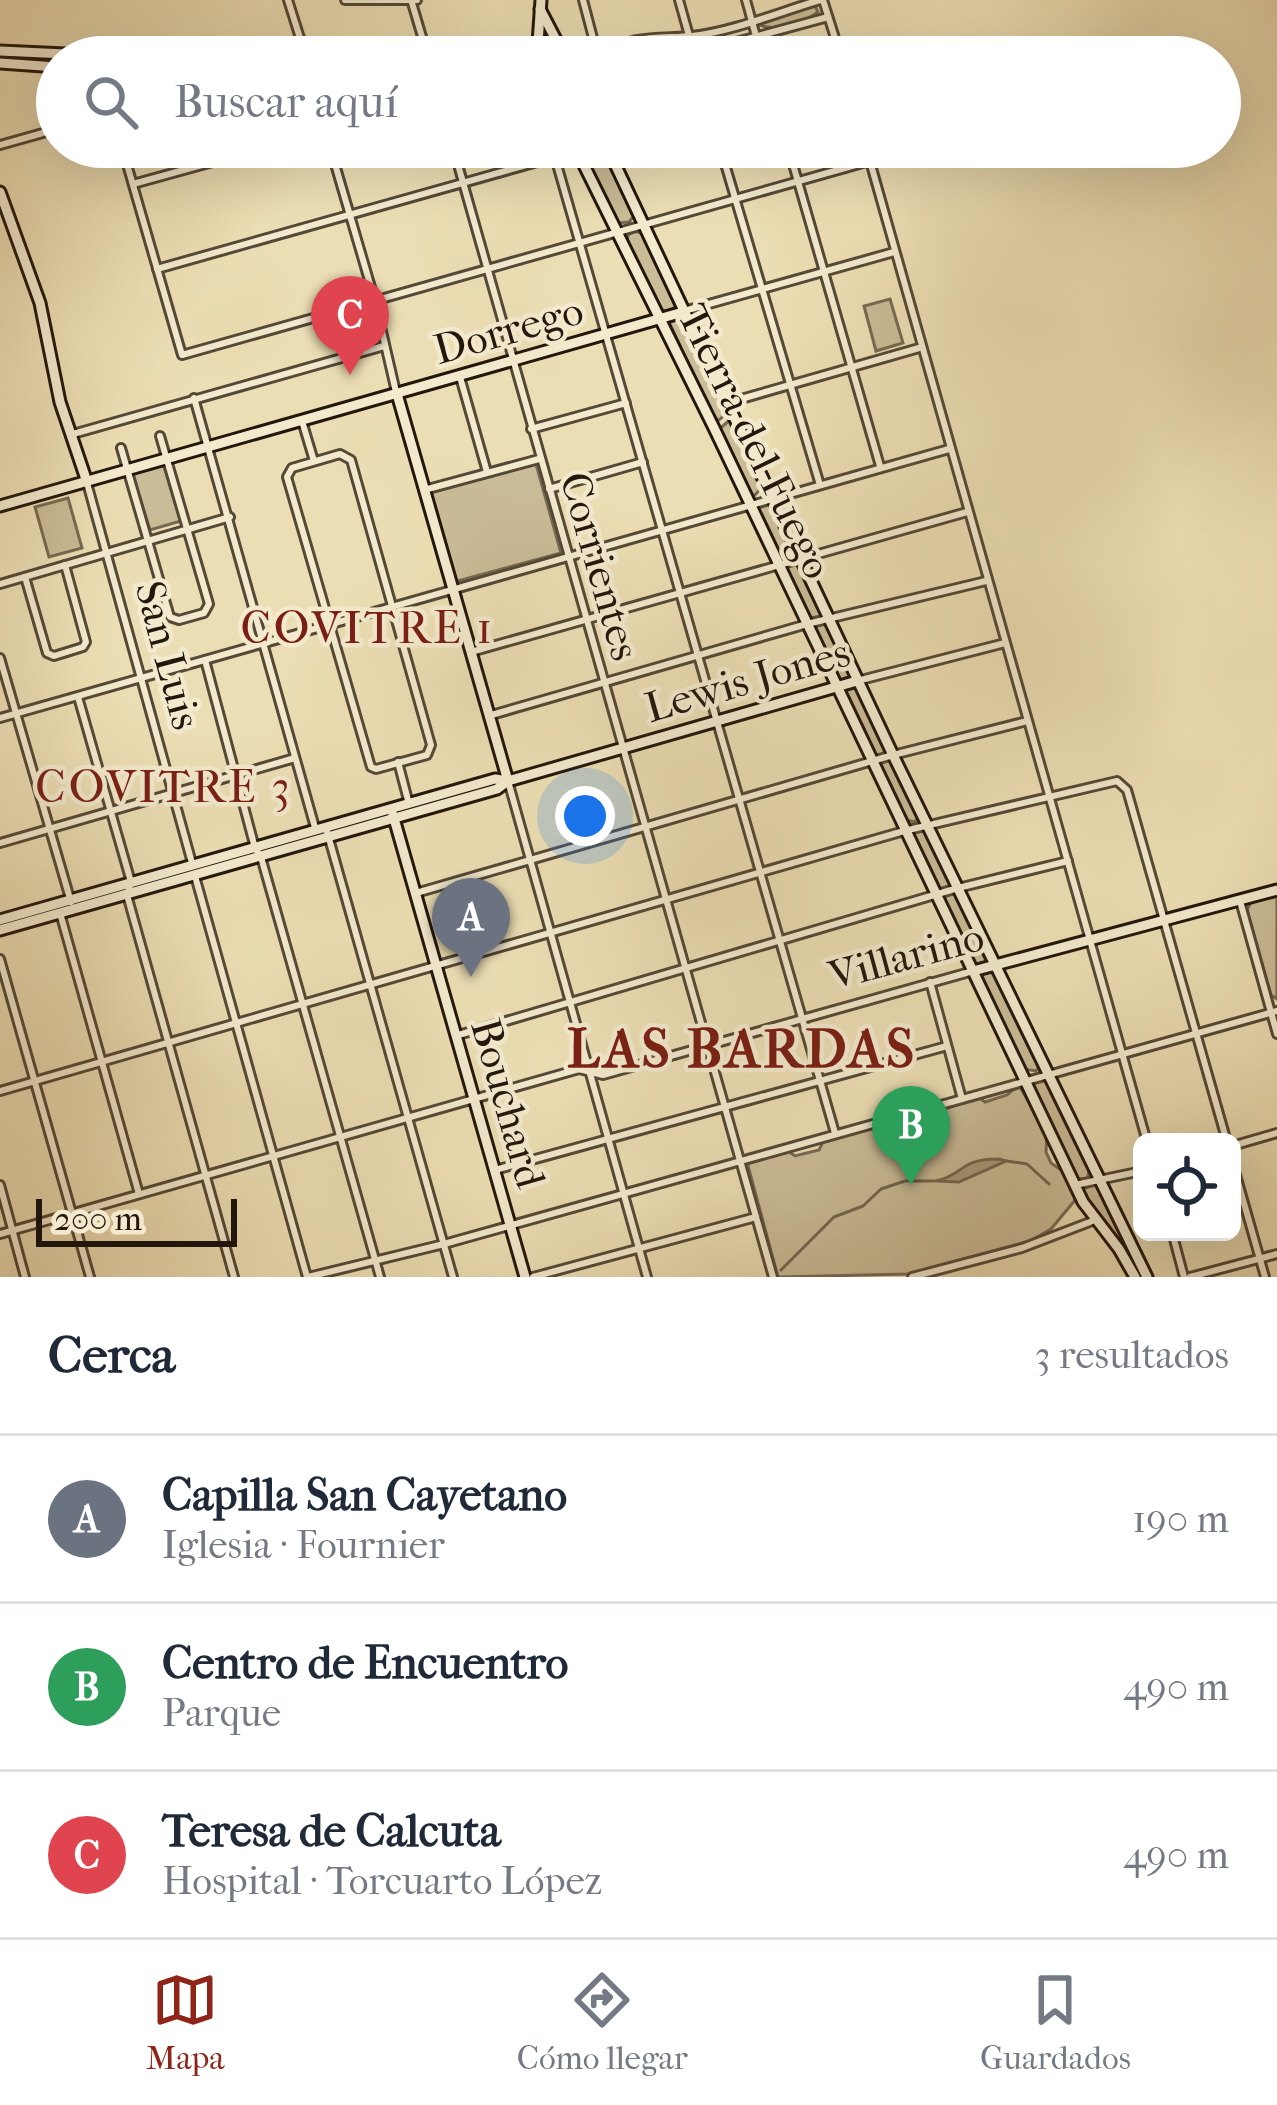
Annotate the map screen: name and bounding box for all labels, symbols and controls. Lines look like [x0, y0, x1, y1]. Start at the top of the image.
search box [36, 36, 1241, 168]
icon: search [78, 69, 144, 135]
text: Buscar aquí [174, 76, 398, 129]
pin: C [311, 276, 389, 375]
street label: Dorrego [428, 286, 589, 375]
street label: Tierra del Fuego [667, 296, 842, 587]
street label: Corrientes [549, 467, 650, 666]
street label: San Luis [124, 576, 211, 735]
district label: COVITRE 1 [241, 602, 495, 655]
street label: Lewis Jones [639, 628, 855, 733]
district label: COVITRE 3 [35, 761, 293, 814]
your location [555, 786, 615, 846]
pin: A [432, 878, 510, 977]
street label: Villarino [823, 912, 989, 1001]
street label: Bouchard [460, 1013, 555, 1195]
district label: LAS BARDAS [567, 1018, 917, 1081]
pin: B [872, 1086, 950, 1185]
map controls [1133, 1133, 1241, 1241]
button: locate [1133, 1133, 1241, 1241]
scale bar [36, 1193, 237, 1246]
text: 200 m [54, 1200, 142, 1239]
text: Cerca [48, 1325, 175, 1385]
text: 3 resultados [1035, 1332, 1229, 1378]
text: Capilla San Cayetano [162, 1469, 567, 1522]
text: A [74, 1496, 100, 1542]
text: 190 m [1132, 1496, 1229, 1542]
text: Iglesia · Fournier [162, 1522, 445, 1568]
text: Centro de Encuentro [162, 1637, 568, 1690]
text: B [74, 1664, 100, 1710]
text: 490 m [1123, 1664, 1229, 1710]
text: Parque [162, 1690, 281, 1736]
text: Teresa de Calcuta [162, 1805, 501, 1858]
text: C [74, 1832, 100, 1878]
text: 490 m [1123, 1832, 1229, 1878]
text: Hospital · Torcuarto López [162, 1858, 602, 1904]
tab: Mapa [146, 1967, 225, 2078]
tab: Cómo llegar [517, 1967, 688, 2078]
tab: Guardados [980, 1967, 1131, 2078]

